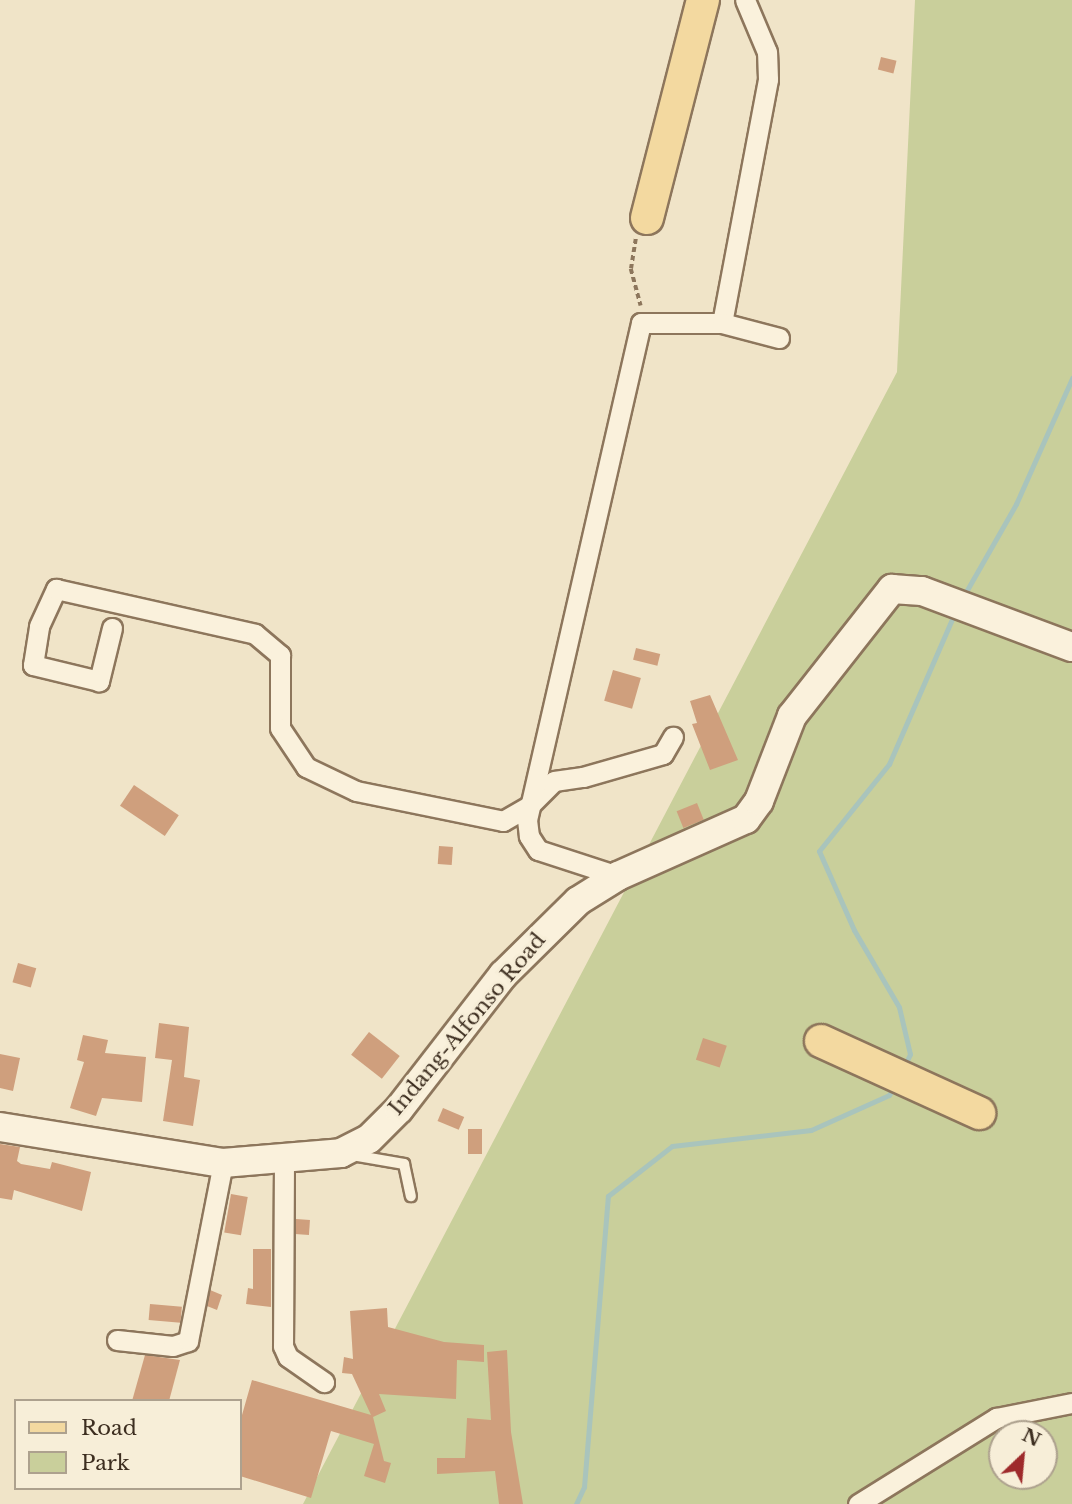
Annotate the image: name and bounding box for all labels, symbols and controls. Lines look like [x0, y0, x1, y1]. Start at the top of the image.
street label: Indang-Alfonso Road [383, 928, 551, 1120]
legend [14, 1399, 242, 1490]
text: Road [81, 1415, 137, 1441]
north arrow [988, 1420, 1058, 1490]
text: N [1018, 1423, 1045, 1452]
text: Park [81, 1450, 130, 1476]

